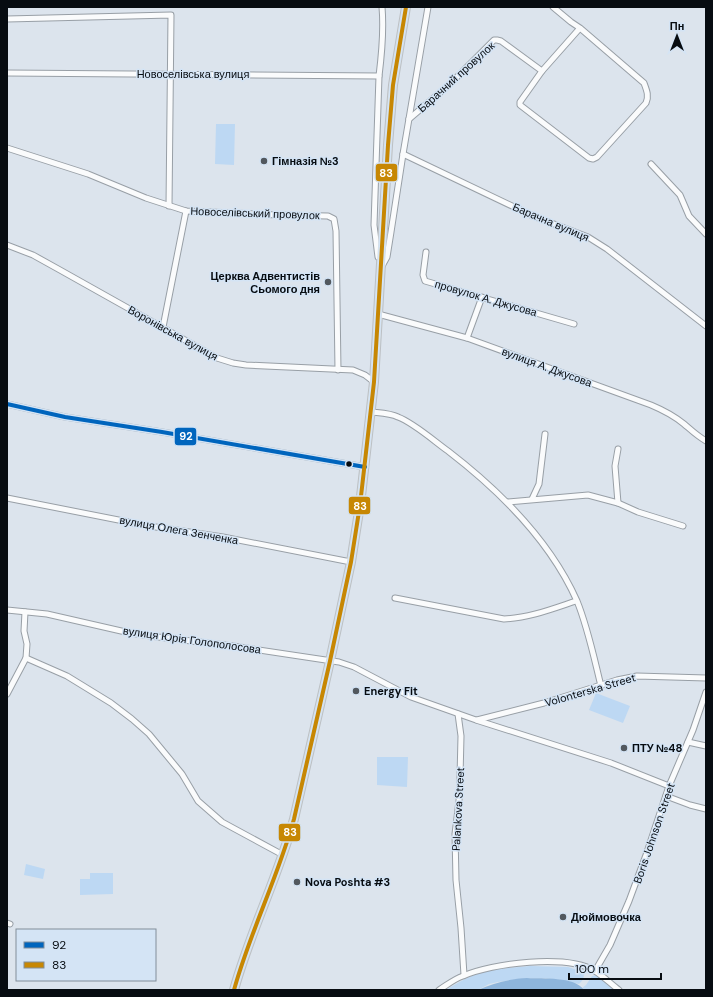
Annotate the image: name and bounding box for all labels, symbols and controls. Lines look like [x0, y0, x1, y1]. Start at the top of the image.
north arrow [657, 16, 697, 56]
text: Пн [670, 19, 684, 33]
street label: Барачний провулок [415, 39, 498, 115]
street label: Новоселівська вулиця [137, 67, 249, 81]
place label: Гімназія №3 [272, 154, 339, 168]
marker: Гімназія №3 [259, 156, 269, 166]
line badge: 83 [375, 163, 398, 182]
text: 83 [379, 166, 393, 180]
street label: Барачна вулиця [511, 200, 591, 244]
street label: Новоселівський провулок [190, 204, 320, 222]
place label: Церква Адвентистів Сьомого дня [210, 269, 320, 296]
marker: Церква Адвентистів Сьомого дня [323, 277, 333, 287]
street label: провулок А. Джусова [433, 277, 540, 320]
street label: Воронівська вулиця [125, 302, 221, 364]
street label: вулиця А. Джусова [500, 344, 595, 390]
line badge: 92 [174, 427, 197, 446]
text: 92 [179, 429, 193, 443]
unlabelled marker [344, 459, 354, 469]
line badge: 83 [348, 496, 371, 515]
text: 83 [353, 499, 367, 513]
street label: вулиця Олега Зенченка [119, 513, 240, 547]
street label: вулиця Юрія Голополосова [122, 623, 263, 657]
street label: Volonterska Street [543, 670, 637, 710]
place label: Energy Fit [364, 684, 418, 698]
marker: Energy Fit [351, 686, 361, 696]
place label: ПТУ №48 [632, 741, 682, 755]
marker: ПТУ №48 [619, 743, 629, 753]
street label: Palankova Street [449, 767, 467, 851]
street label: Boris Johnson Street [630, 781, 678, 885]
line badge: 83 [278, 823, 301, 842]
text: 83 [283, 825, 297, 839]
place label: Nova Poshta #3 [305, 875, 390, 889]
marker: Nova Poshta #3 [292, 877, 302, 887]
place label: Дюймовочка [571, 910, 642, 924]
marker: Дюймовочка [558, 912, 568, 922]
legend [16, 929, 156, 981]
text: 92 [52, 937, 66, 953]
scale bar [569, 955, 661, 981]
text: 83 [52, 957, 66, 973]
text: 100 m [575, 961, 609, 977]

